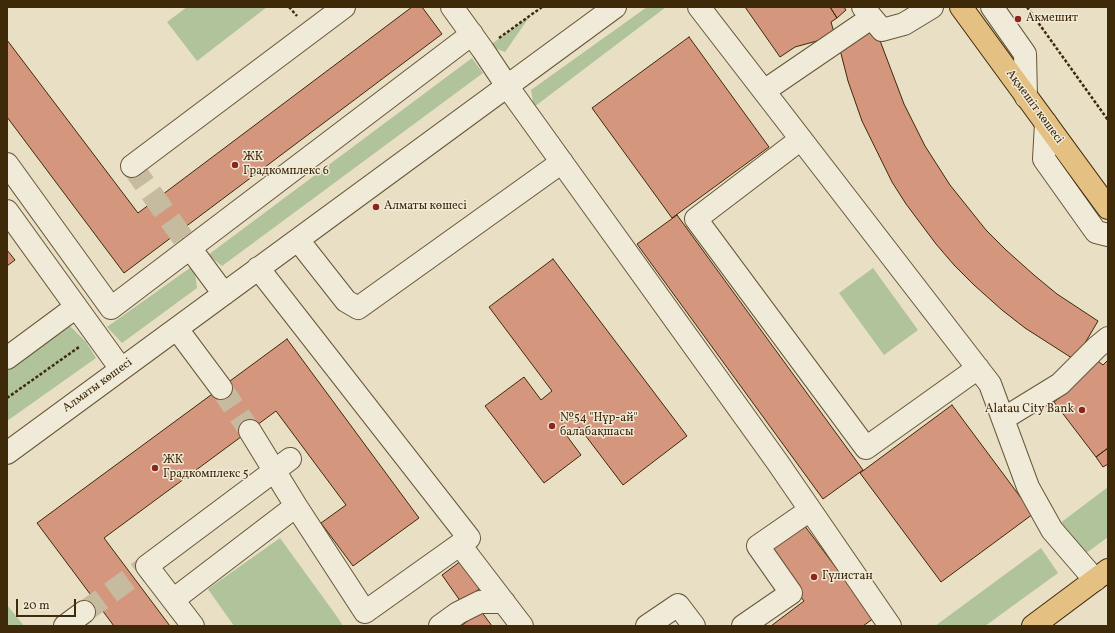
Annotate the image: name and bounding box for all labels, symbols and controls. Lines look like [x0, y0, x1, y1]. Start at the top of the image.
place label: Акмешит [1026, 12, 1078, 26]
marker: Акмешит [1013, 14, 1023, 24]
street label: Ақмешіт көшесі [1002, 67, 1066, 147]
place label: ЖК Градкомплекс 6 [243, 151, 329, 179]
marker: ЖК Градкомплекс 6 [230, 160, 240, 170]
place label: Алматы көшесі [384, 200, 467, 214]
marker: Алматы көшесі [371, 202, 381, 212]
street label: Алматы көшесі [60, 356, 136, 416]
place label: Alatau City Bank [985, 403, 1074, 417]
marker: Alatau City Bank [1077, 405, 1087, 415]
place label: №54 "Нұр-ай" балабақшасы [560, 412, 638, 440]
marker: №54 "Нұр-ай" балабақшасы [547, 421, 557, 431]
place label: ЖК Градкомплекс 5 [163, 454, 249, 482]
marker: ЖК Градкомплекс 5 [150, 463, 160, 473]
place label: Гүлистан [822, 570, 873, 584]
marker: Гүлистан [809, 572, 819, 582]
scale bar [18, 591, 78, 617]
text: 20 m [23, 598, 50, 614]

